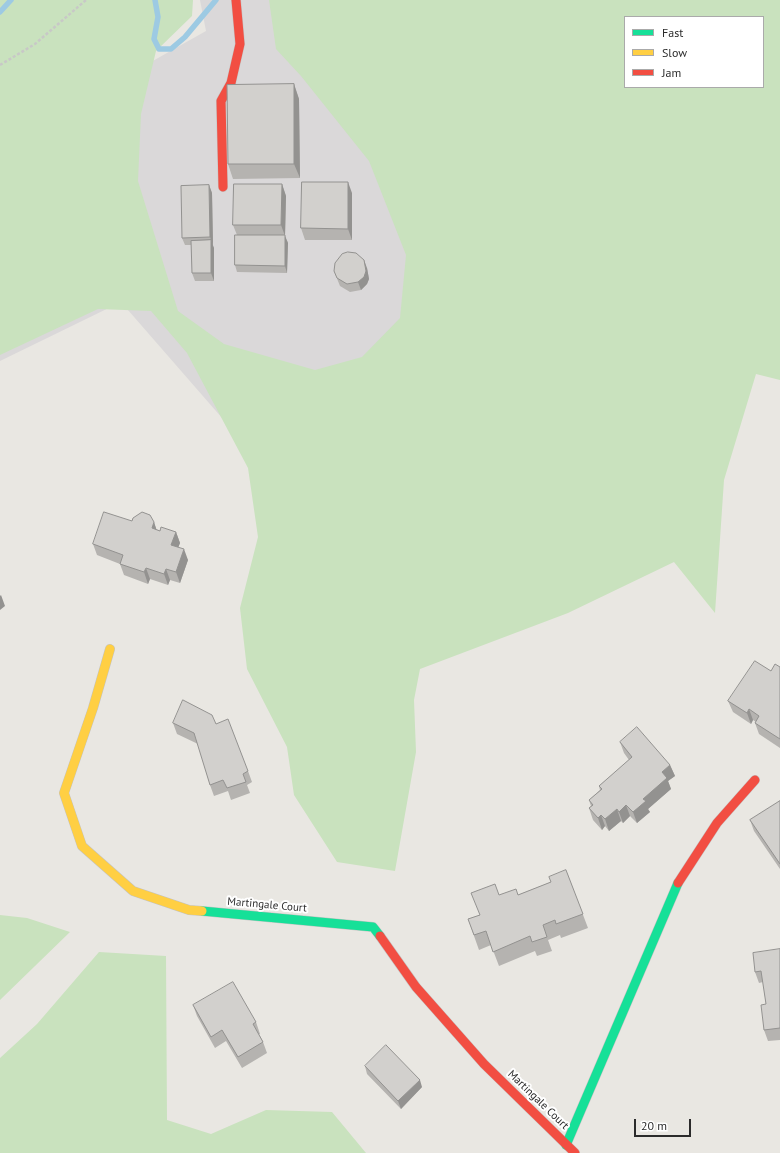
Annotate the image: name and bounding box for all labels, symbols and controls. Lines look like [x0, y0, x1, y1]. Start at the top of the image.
legend [624, 16, 764, 88]
text: Fast [662, 25, 683, 40]
text: Slow [662, 45, 687, 60]
text: Jam [662, 65, 681, 80]
street label: Martingale Court [227, 895, 307, 915]
street label: Martingale Court [505, 1068, 571, 1132]
scale bar [636, 1111, 693, 1137]
text: 20 m [641, 1118, 667, 1133]

